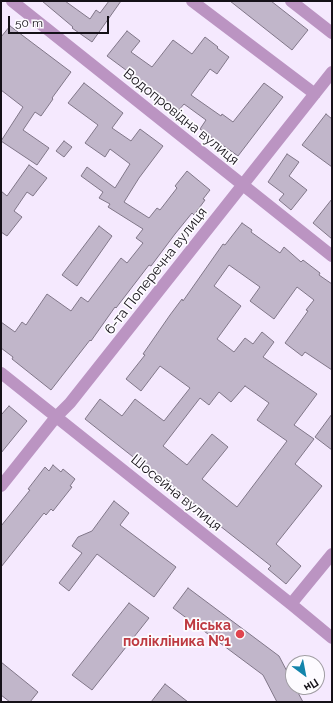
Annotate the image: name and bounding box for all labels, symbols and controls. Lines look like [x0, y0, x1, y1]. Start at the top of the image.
scale bar [10, 8, 111, 34]
text: 50 m [15, 16, 43, 30]
street label: Водопровідна вулиця [120, 65, 242, 169]
street label: 6-та Поперечна вулиця [101, 204, 211, 338]
street label: Шосейна вулиця [127, 451, 225, 535]
place label: Міська полікліника №1 [123, 618, 231, 650]
marker: Міська полікліника №1 [234, 628, 246, 640]
north arrow [285, 655, 325, 695]
text: Пн [301, 675, 321, 694]

